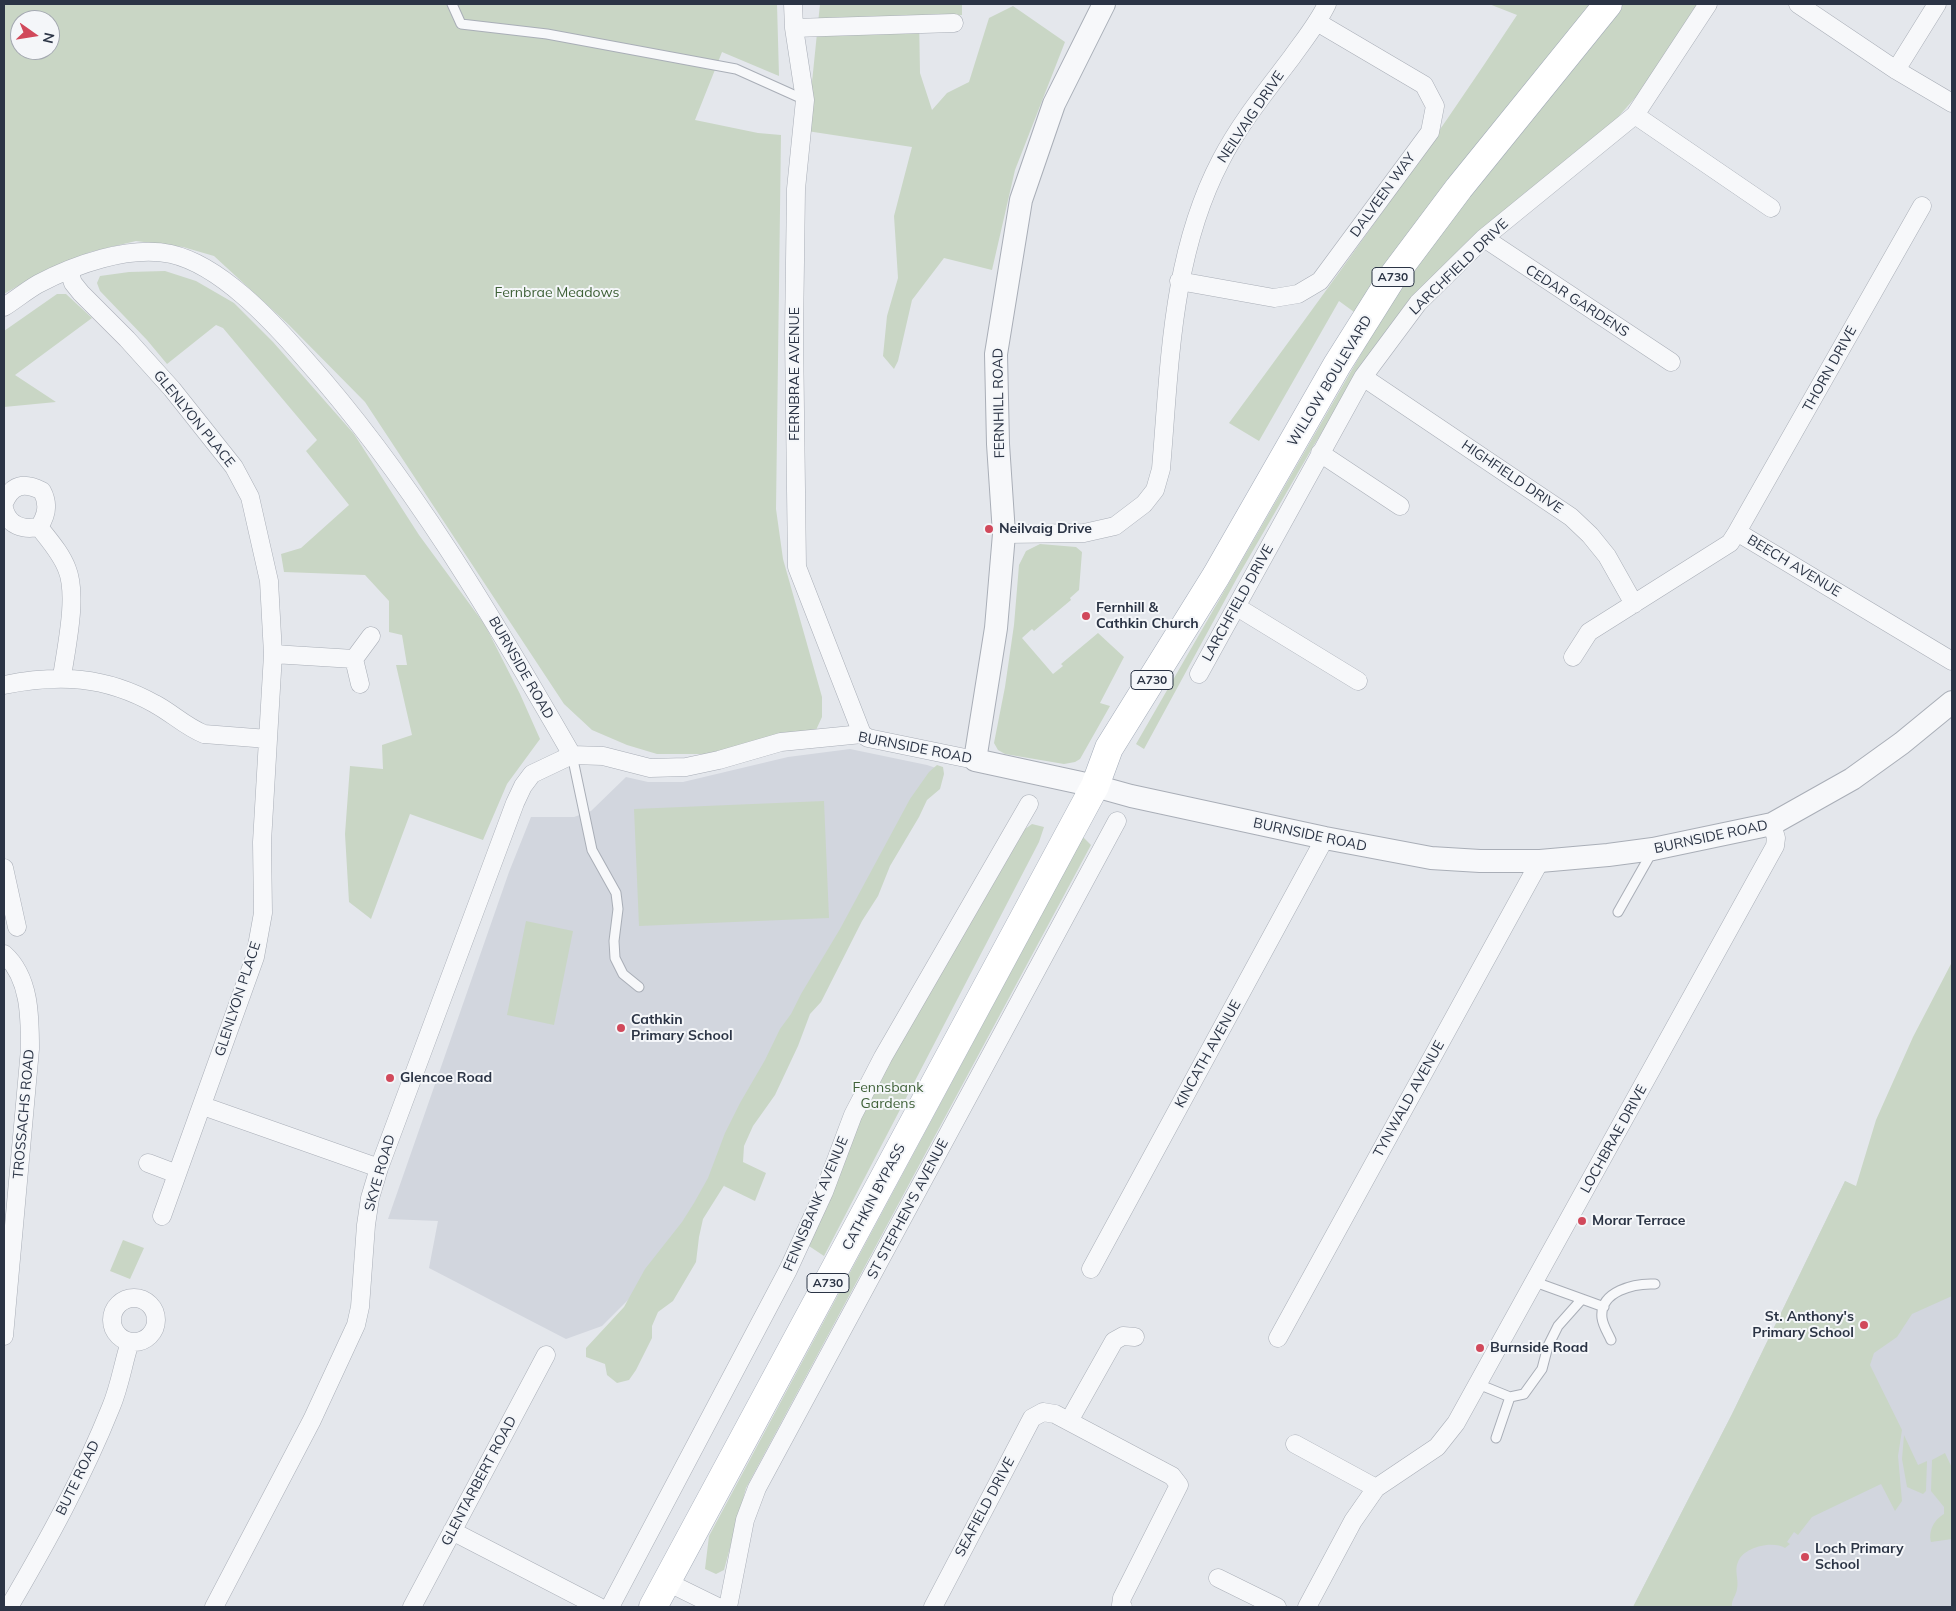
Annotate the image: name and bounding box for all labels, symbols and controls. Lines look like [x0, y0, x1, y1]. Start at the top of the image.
north arrow [10, 10, 60, 60]
text: N [39, 31, 59, 45]
street label: NEILVAIG DRIVE [1214, 68, 1288, 166]
street label: DALVEEN WAY [1347, 150, 1419, 240]
street label: LARCHFIELD DRIVE [1406, 216, 1512, 318]
street label: CEDAR GARDENS [1522, 261, 1632, 341]
road number: A730 [1372, 268, 1414, 286]
park label: Fernbrae Meadows [495, 285, 619, 301]
street label: FERNBRAE AVENUE [787, 307, 803, 441]
street label: WILLOW BOULEVARD [1284, 313, 1376, 449]
street label: THORN DRIVE [1799, 323, 1861, 415]
street label: FERNHILL ROAD [990, 348, 1008, 458]
street label: GLENLYON PLACE [150, 367, 238, 471]
street label: HIGHFIELD DRIVE [1458, 437, 1566, 517]
place label: Neilvaig Drive [999, 521, 1092, 537]
marker: Neilvaig Drive [983, 523, 995, 535]
street label: BEECH AVENUE [1744, 531, 1844, 601]
street label: LARCHFIELD DRIVE [1199, 542, 1277, 664]
place label: Fernhill & Cathkin Church [1096, 600, 1199, 632]
marker: Fernhill & Cathkin Church [1080, 610, 1092, 622]
street label: BURNSIDE ROAD [485, 614, 557, 722]
road number: A730 [1131, 670, 1173, 690]
street label: BURNSIDE ROAD [857, 729, 973, 767]
street label: BURNSIDE ROAD [1252, 815, 1368, 855]
street label: BURNSIDE ROAD [1653, 817, 1769, 857]
street label: GLENLYON PLACE [212, 939, 264, 1059]
street label: KINCATH AVENUE [1171, 997, 1245, 1111]
place label: Cathkin Primary School [631, 1012, 733, 1044]
marker: Cathkin Primary School [615, 1022, 627, 1034]
street label: TYNWALD AVENUE [1370, 1038, 1448, 1160]
street label: TROSSACHS ROAD [10, 1048, 38, 1180]
place label: Glencoe Road [400, 1070, 492, 1086]
marker: Glencoe Road [384, 1072, 396, 1084]
park label: Fennsbank Gardens [853, 1080, 923, 1112]
street label: LOCHBRAE DRIVE [1577, 1082, 1651, 1196]
street label: SKYE ROAD [361, 1133, 399, 1213]
street label: FENNSBANK AVENUE [780, 1134, 852, 1274]
street label: ST STEPHEN'S AVENUE [864, 1136, 952, 1282]
street label: CATHKIN BYPASS [839, 1141, 909, 1253]
place label: Morar Terrace [1592, 1213, 1685, 1229]
marker: Morar Terrace [1576, 1215, 1588, 1227]
road number: A730 [807, 1274, 849, 1292]
place label: St. Anthony's Primary School [1752, 1309, 1854, 1341]
marker: St. Anthony's Primary School [1858, 1319, 1870, 1331]
place label: Burnside Road [1490, 1340, 1588, 1356]
marker: Burnside Road [1474, 1342, 1486, 1354]
street label: GLENTARBERT ROAD [438, 1413, 520, 1549]
street label: BUTE ROAD [53, 1438, 103, 1518]
street label: SEAFIELD DRIVE [952, 1454, 1018, 1560]
place label: Loch Primary School [1815, 1541, 1904, 1574]
marker: Loch Primary School [1799, 1551, 1811, 1563]

